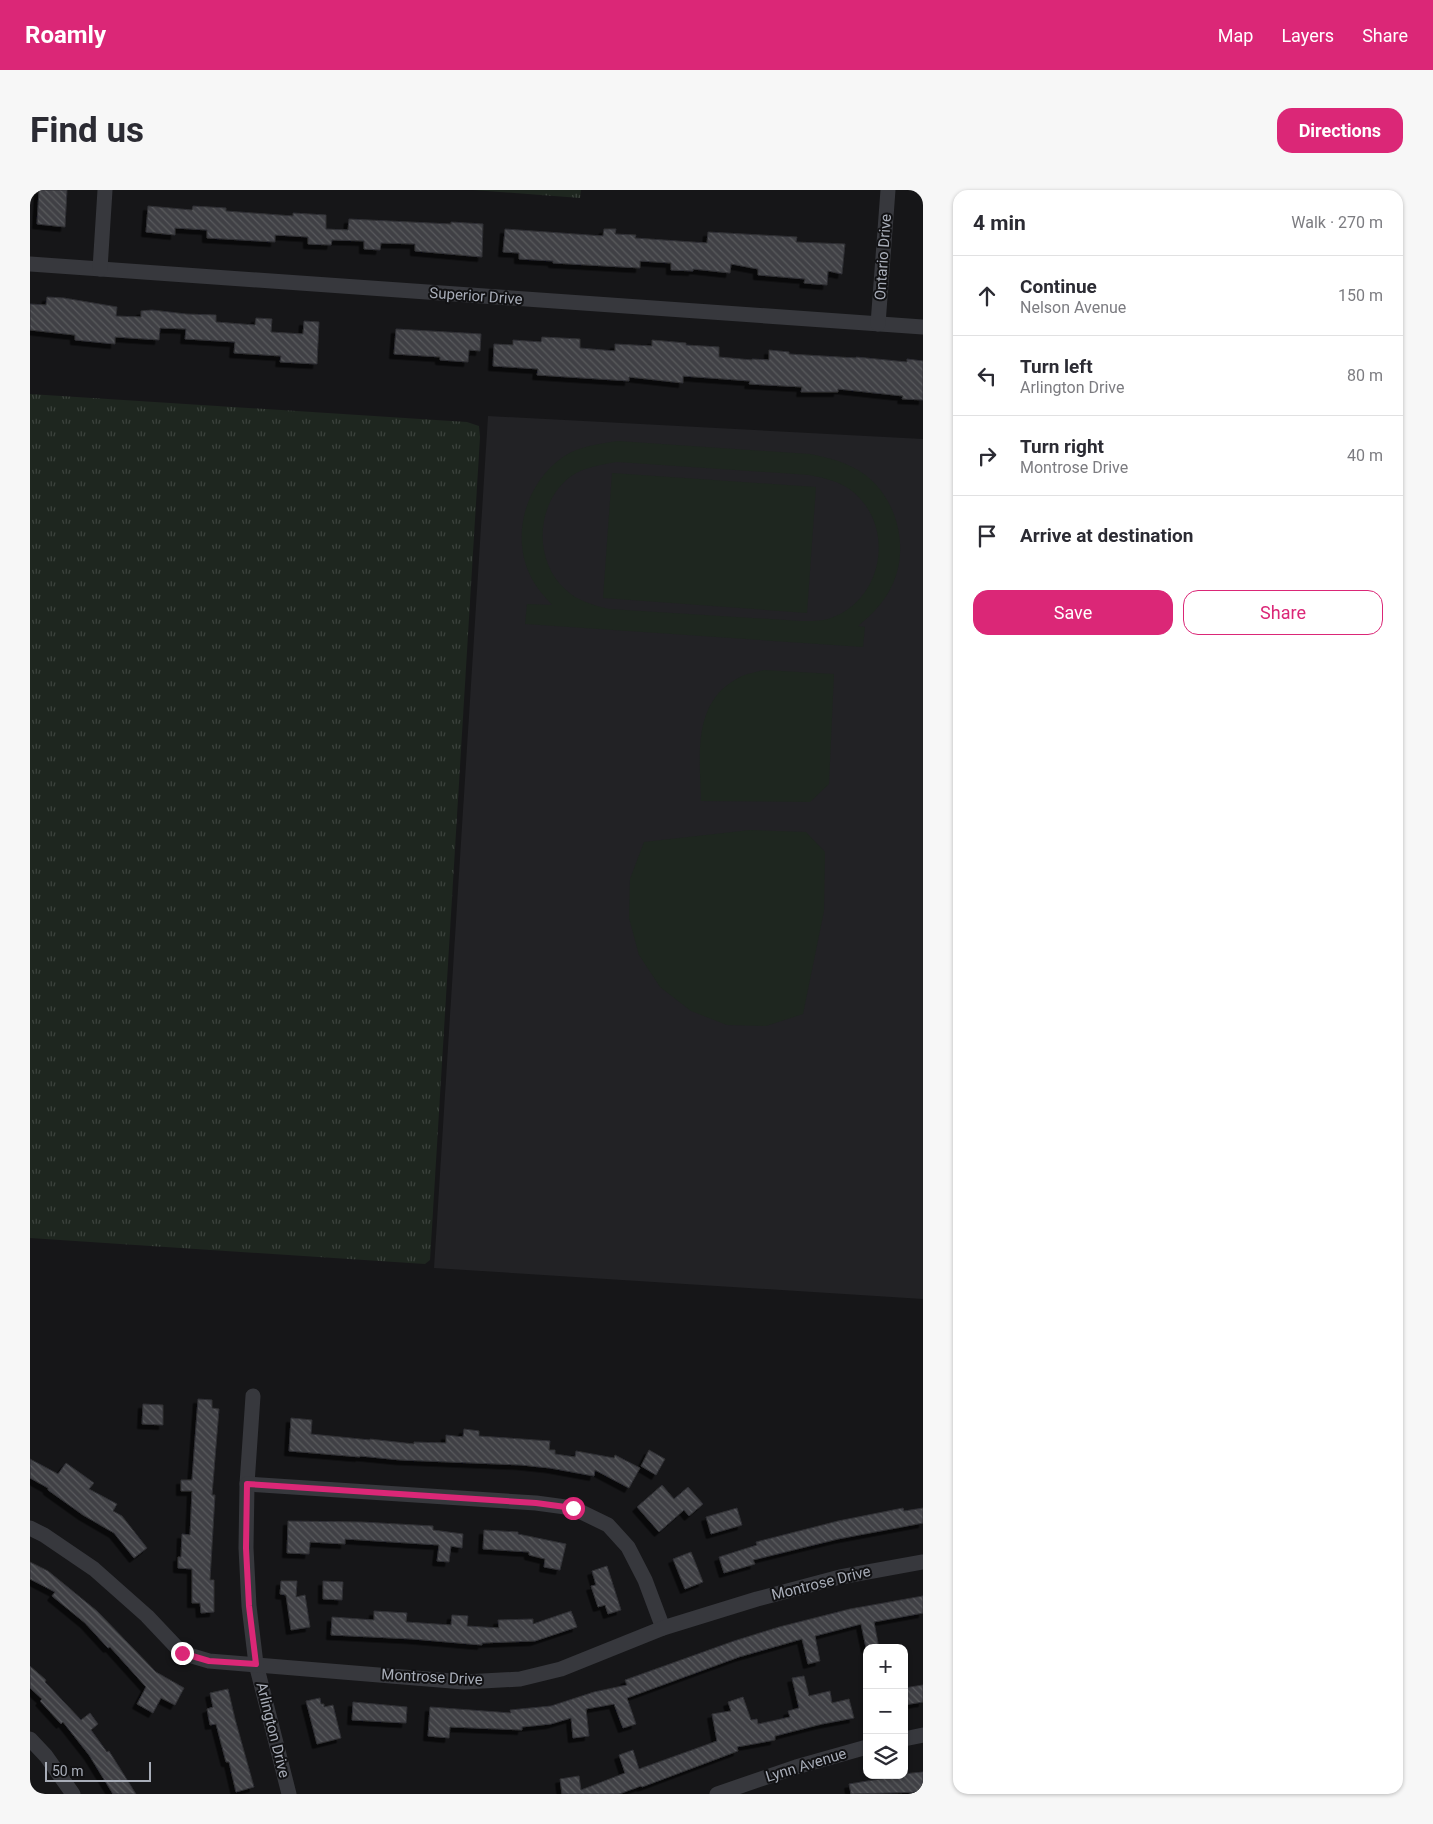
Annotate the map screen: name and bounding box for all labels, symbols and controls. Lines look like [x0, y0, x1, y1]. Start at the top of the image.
text: Roamly [25, 21, 106, 49]
text: Map [1218, 25, 1253, 46]
text: Layers [1281, 25, 1334, 46]
text: Share [1362, 25, 1408, 46]
button: Directions [1277, 108, 1403, 153]
text: Find us [30, 110, 144, 151]
text: 4 min [973, 211, 1026, 235]
street label: Ontario Drive [871, 213, 895, 301]
text: Walk · 270 m [1291, 213, 1383, 232]
text: Continue [1020, 275, 1097, 298]
icon: ahead [973, 282, 1001, 310]
street label: Superior Drive [429, 284, 523, 308]
text: 150 m [1338, 286, 1383, 305]
text: Nelson Avenue [1020, 298, 1126, 317]
text: Turn left [1020, 355, 1093, 378]
icon: left [973, 362, 1001, 390]
text: 80 m [1347, 366, 1383, 385]
text: Arlington Drive [1020, 378, 1124, 397]
text: Turn right [1020, 435, 1104, 458]
icon: right [973, 442, 1001, 470]
text: 40 m [1347, 446, 1383, 465]
text: Montrose Drive [1020, 458, 1128, 477]
icon: arrive [973, 522, 1001, 550]
text: Arrive at destination [1020, 524, 1193, 547]
button: Save [973, 590, 1173, 635]
button: Share [1183, 590, 1383, 635]
route start [562, 1497, 585, 1520]
street label: Montrose Drive [770, 1562, 872, 1604]
route end [171, 1642, 194, 1665]
map controls [863, 1644, 908, 1779]
button: + [863, 1644, 908, 1689]
street label: Montrose Drive [381, 1665, 483, 1689]
street label: Arlington Drive [252, 1680, 294, 1780]
button: − [863, 1689, 908, 1734]
button: layers [863, 1734, 908, 1779]
street label: Lynn Avenue [763, 1744, 849, 1786]
scale bar [45, 1759, 151, 1782]
text: 50 m [52, 1763, 84, 1779]

